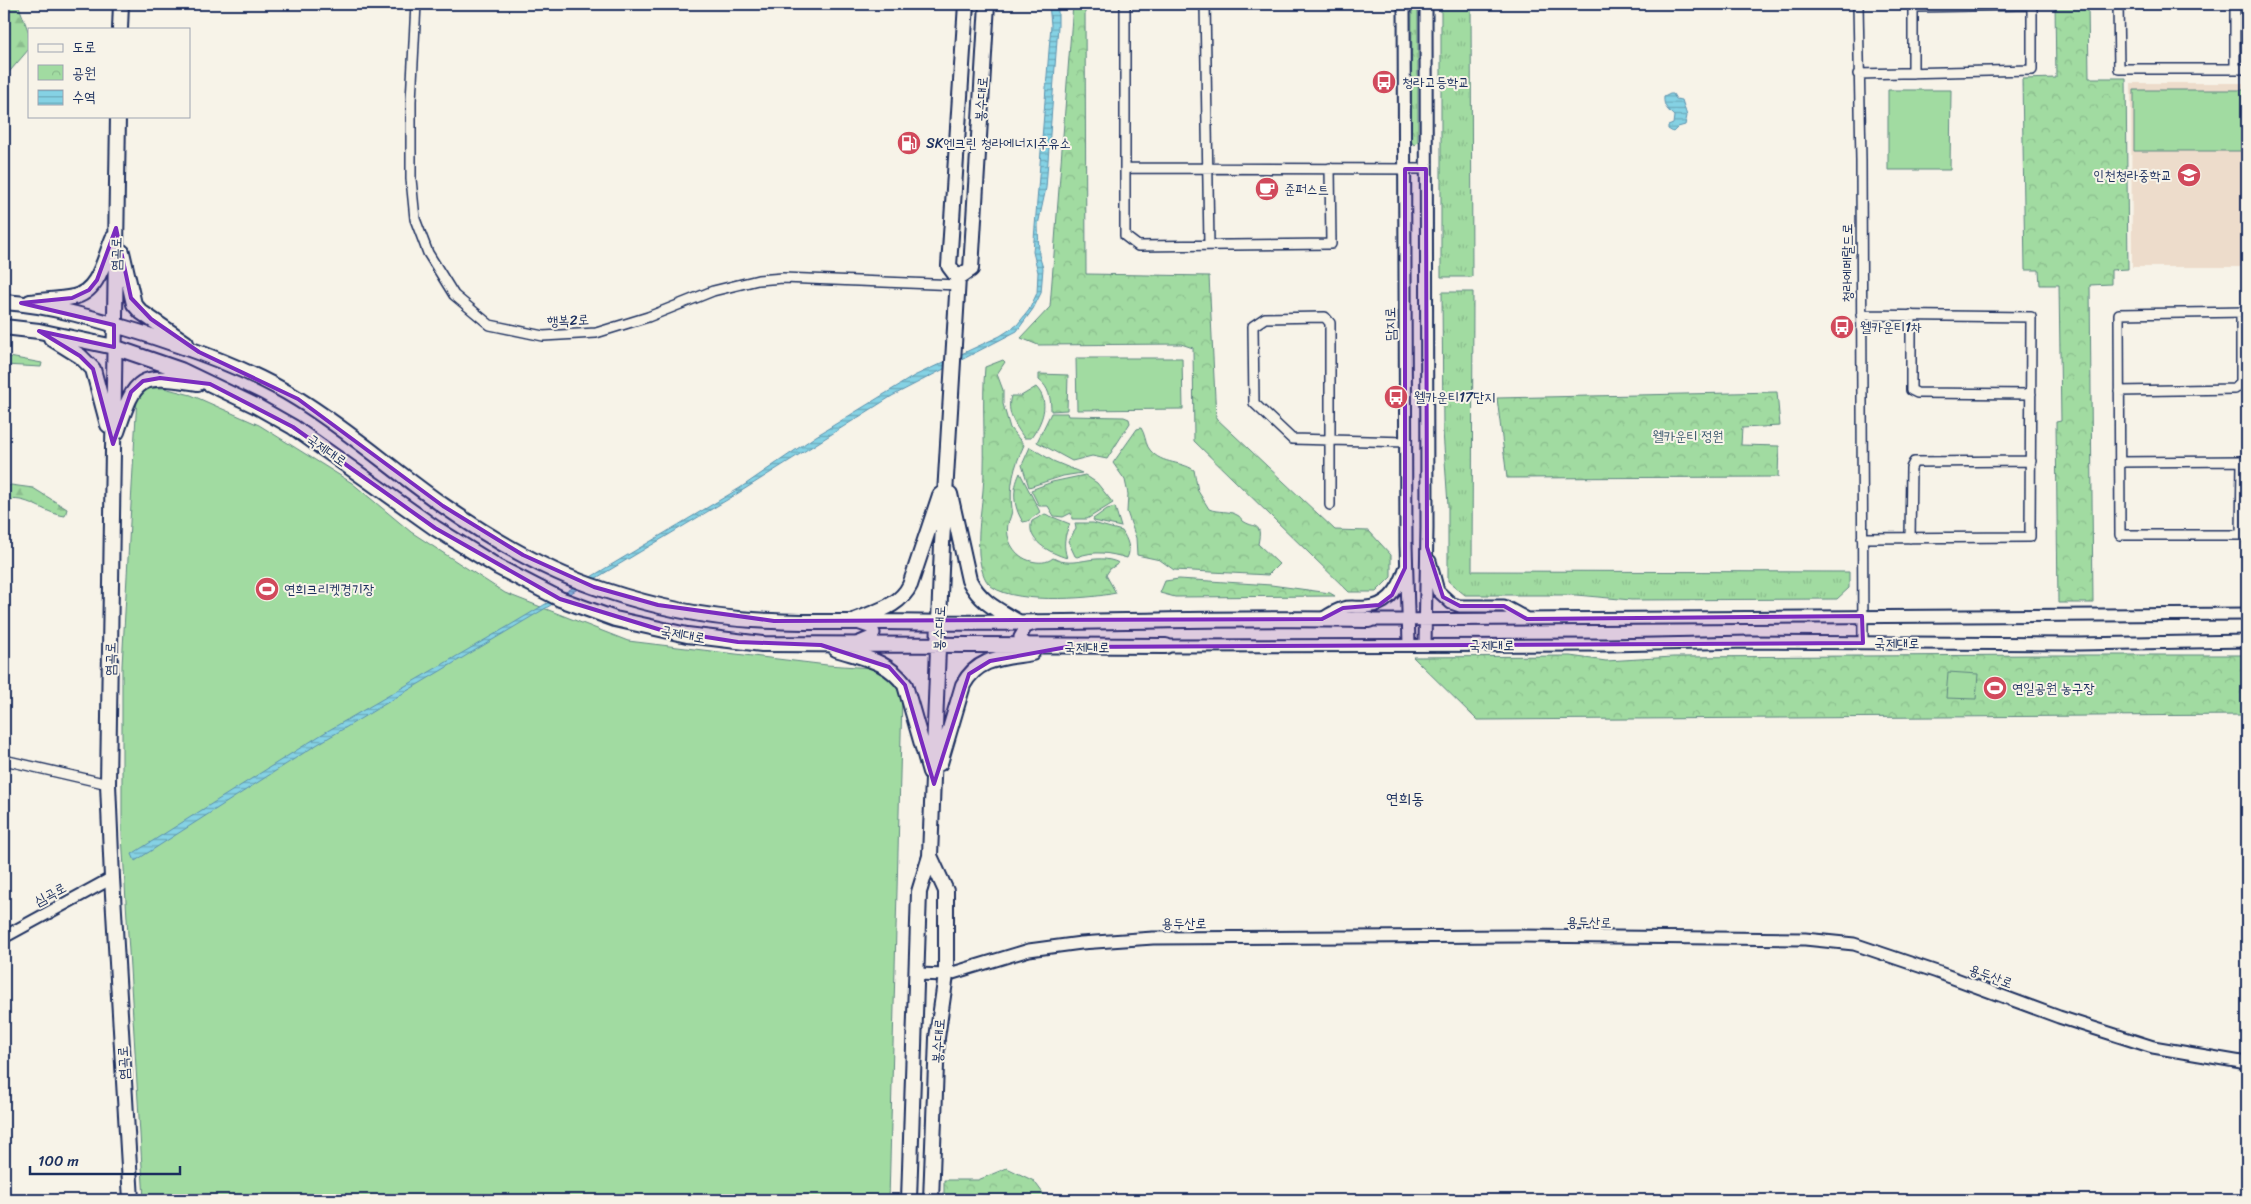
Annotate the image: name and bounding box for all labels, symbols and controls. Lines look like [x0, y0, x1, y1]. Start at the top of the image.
legend [28, 28, 190, 118]
text: 도로 [72, 34, 96, 60]
text: 공원 [72, 60, 96, 86]
bus stop icon: 청라고등학교 [1371, 69, 1397, 95]
place label: 청라고등학교 [1402, 70, 1470, 95]
street label: 봉수대로 [967, 76, 996, 122]
text: 수역 [72, 84, 96, 110]
fuel station icon: SK엔크린 청라에너지주유소 [896, 130, 922, 156]
place label: SK엔크린 청라에너지주유소 [926, 131, 1071, 156]
school or university icon: 인천청라중학교 [2176, 162, 2202, 188]
place label: 인천청라중학교 [2093, 163, 2172, 188]
cafe icon: 준퍼스트 [1254, 176, 1280, 202]
place label: 준퍼스트 [1284, 177, 1329, 202]
street label: 청라에메랄드로 [1835, 224, 1860, 302]
street label: 염곡로 [104, 237, 129, 271]
street label: 행복2로 [546, 307, 590, 334]
street label: 담지로 [1378, 307, 1403, 341]
bus stop icon: 웰카운티1차 [1829, 314, 1855, 340]
place label: 웰카운티1차 [1860, 315, 1922, 340]
bus stop icon: 웰카운티17단지 [1383, 384, 1409, 410]
place label: 웰카운티17단지 [1414, 385, 1496, 410]
park label: 웰카운티 정원 [1652, 424, 1724, 449]
street label: 국제대로 [301, 427, 352, 474]
sports icon: 연희크리켓경기장 [254, 576, 280, 602]
place label: 연희크리켓경기장 [284, 577, 375, 602]
street label: 봉수대로 [926, 605, 953, 651]
street label: 국제대로 [659, 618, 707, 651]
street label: 국제대로 [1874, 631, 1920, 656]
street label: 국제대로 [1469, 633, 1515, 658]
street label: 국제대로 [1064, 635, 1110, 660]
street label: 염곡로 [98, 642, 123, 676]
sports icon: 연일공원 농구장 [1982, 675, 2008, 701]
place label: 연일공원 농구장 [2012, 676, 2095, 701]
district label: 연희동 [1386, 784, 1424, 813]
street label: 심곡로 [29, 875, 71, 913]
street label: 용두산로 [1566, 910, 1612, 935]
street label: 용두산로 [1161, 911, 1207, 936]
street label: 용두산로 [1965, 957, 2016, 996]
street label: 봉수대로 [924, 1018, 953, 1064]
street label: 염곡로 [110, 1045, 137, 1081]
scale bar [30, 1144, 180, 1176]
text: 100 m [38, 1148, 79, 1174]

